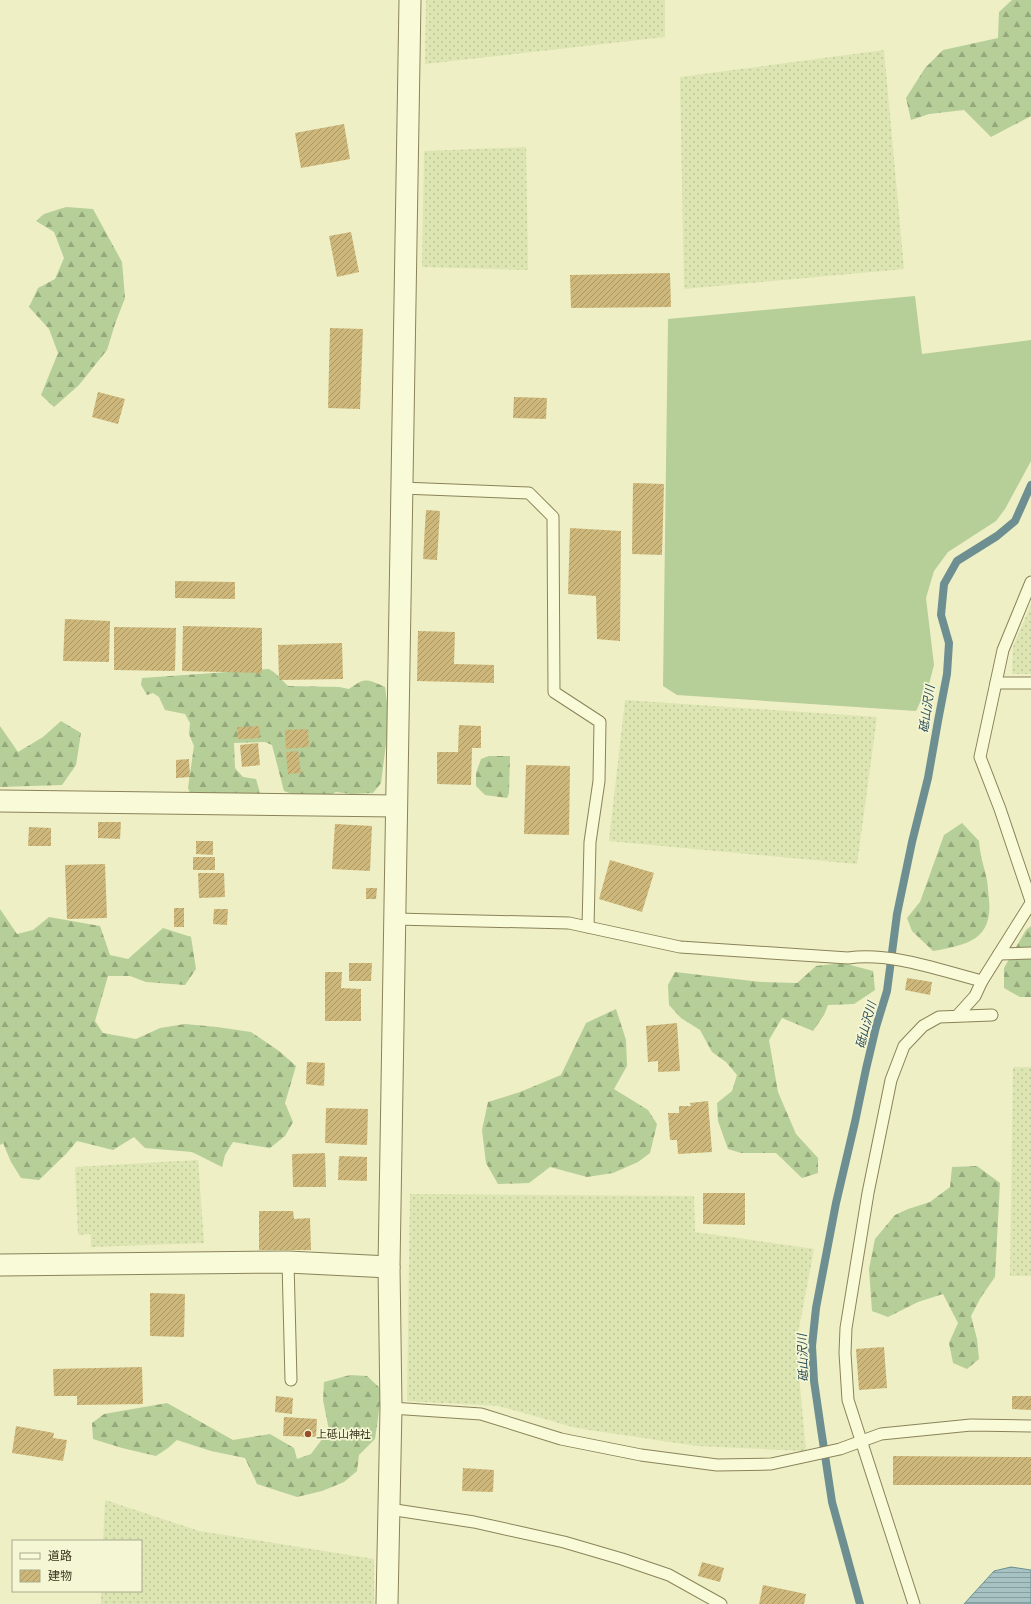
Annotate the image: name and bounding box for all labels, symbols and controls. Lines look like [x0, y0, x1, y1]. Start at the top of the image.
water label: 砥山沢川 [917, 682, 938, 734]
water label: 砥山沢川 [853, 998, 879, 1050]
water label: 砥山沢川 [795, 1332, 811, 1382]
place label: 上砥山神社 [316, 1428, 371, 1441]
marker: 上砥山神社 [303, 1429, 313, 1439]
legend [12, 1540, 142, 1592]
text: 道路 [48, 1549, 72, 1563]
text: 建物 [48, 1569, 72, 1583]

